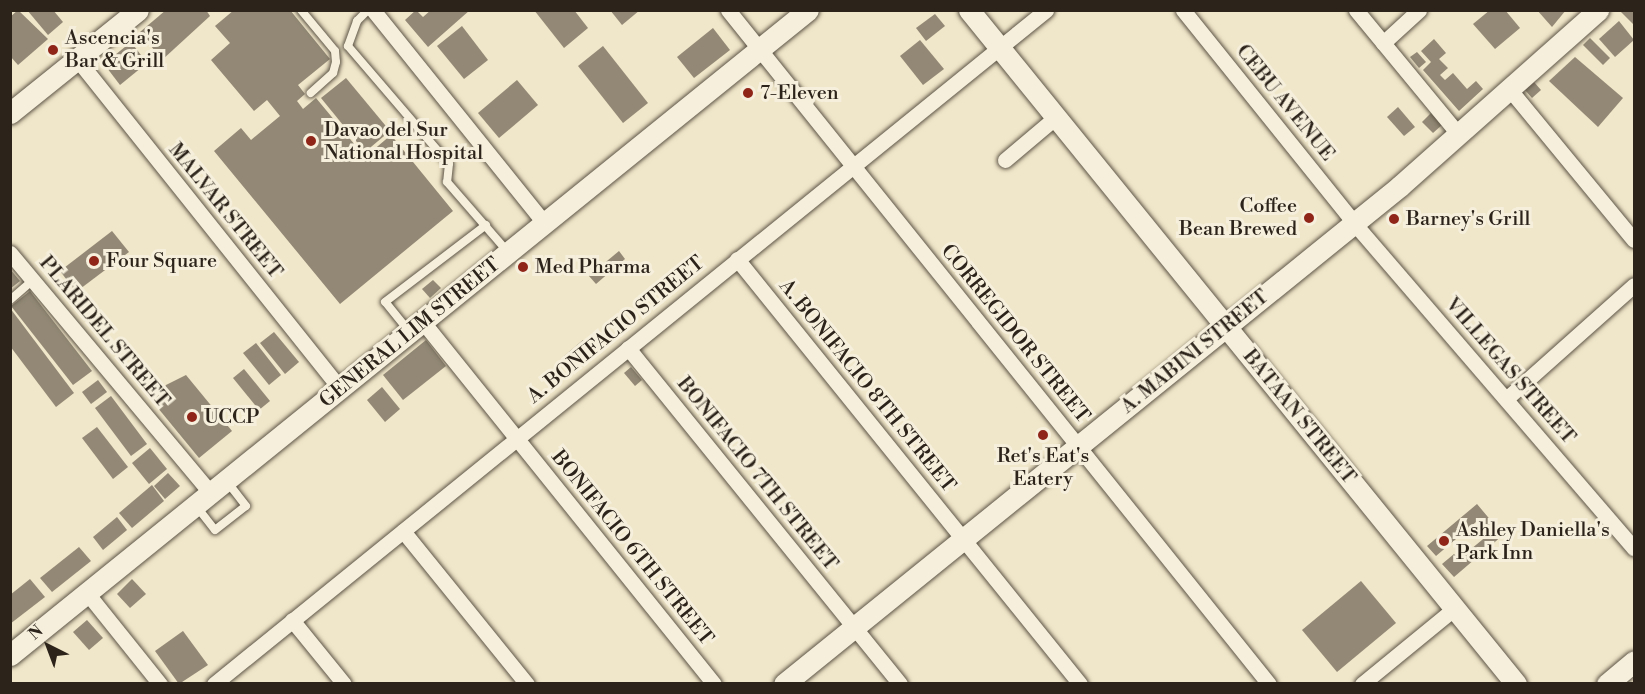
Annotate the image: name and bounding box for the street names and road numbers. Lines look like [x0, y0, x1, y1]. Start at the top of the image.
street label: CEBU AVENUE [1231, 40, 1339, 166]
street label: MALVAR STREET [163, 139, 287, 283]
street label: CORREGIDOR STREET [936, 240, 1094, 428]
street label: PLARIDEL STREET [34, 251, 174, 413]
street label: A. BONIFACIO STREET [523, 251, 709, 409]
street label: GENERAL LIM STREET [315, 253, 505, 413]
street label: A. BONIFACIO 8TH STREET [774, 275, 960, 497]
street label: A. MABINI STREET [1116, 285, 1274, 419]
street label: VILLEGAS STREET [1440, 293, 1580, 449]
street label: BATAAN STREET [1238, 345, 1360, 489]
street label: BONIFACIO 7TH STREET [672, 372, 842, 576]
street label: BONIFACIO 6TH STREET [546, 446, 718, 650]

